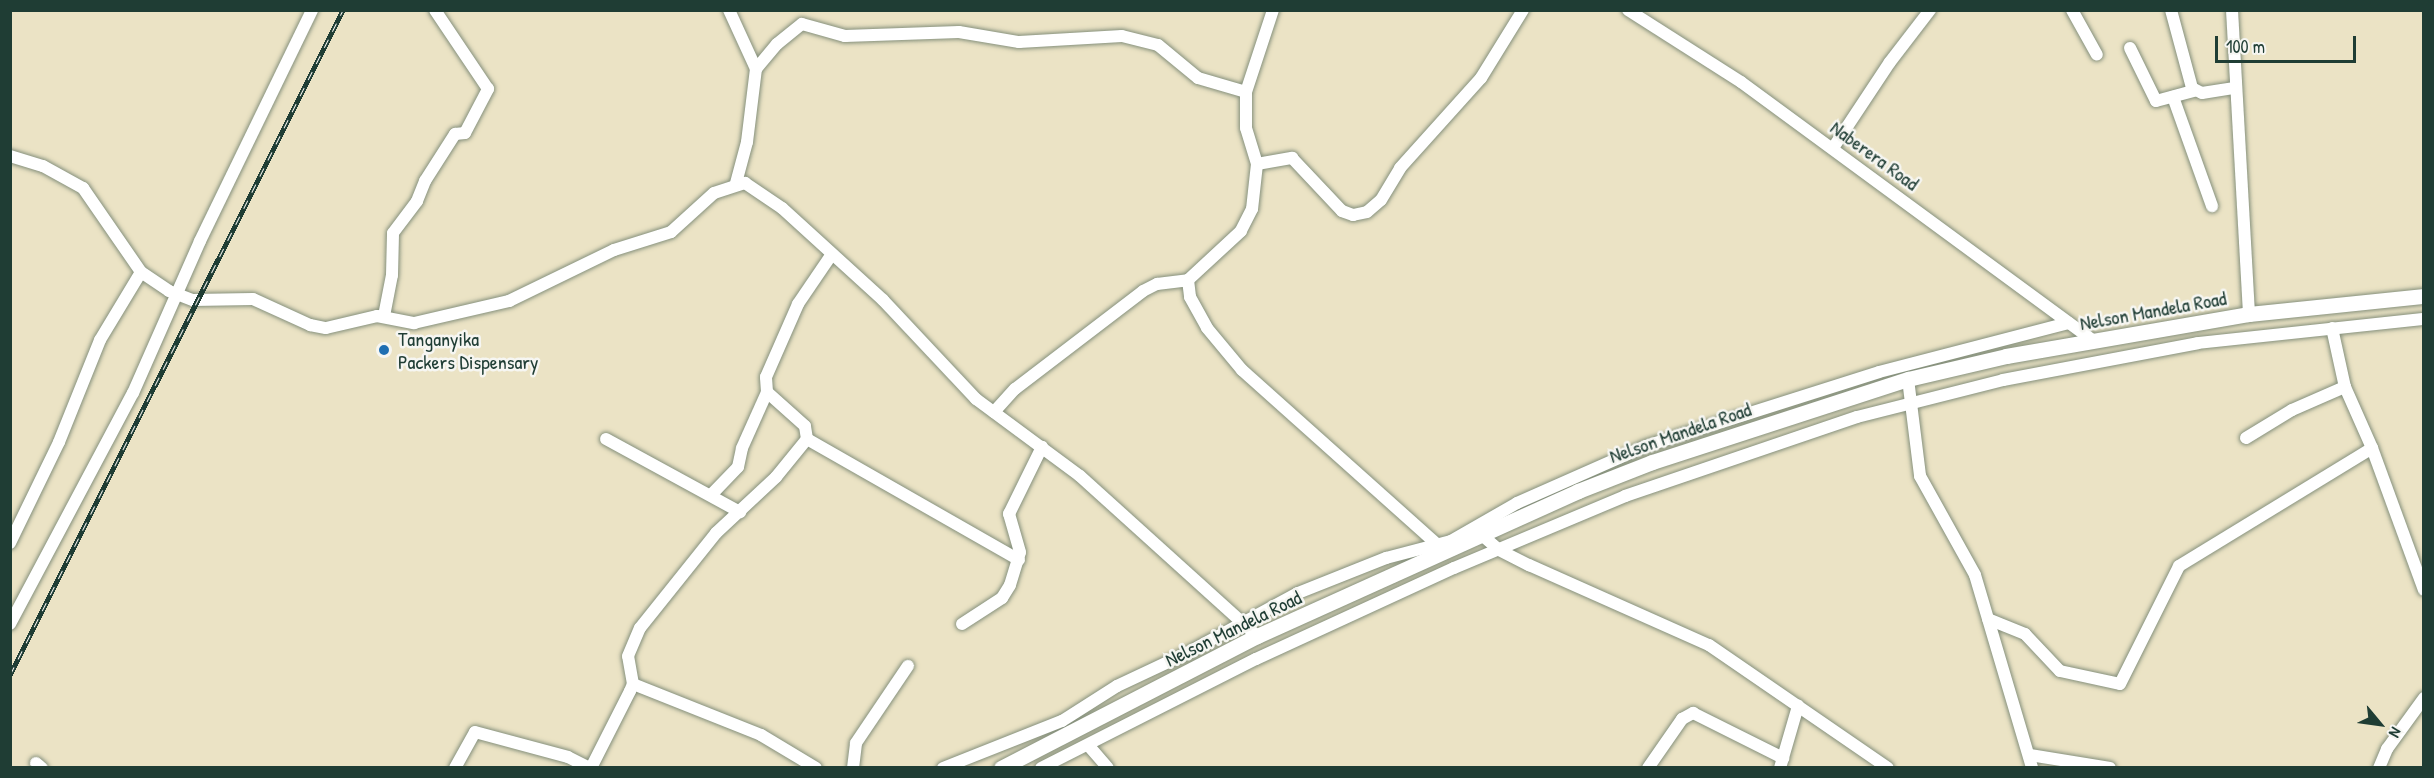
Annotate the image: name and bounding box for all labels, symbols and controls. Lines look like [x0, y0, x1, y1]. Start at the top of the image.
scale bar [2218, 24, 2359, 62]
text: 100 m [2226, 34, 2265, 59]
street label: Naberera Road [1826, 115, 1924, 195]
street label: Nelson Mandela Road [2078, 285, 2228, 335]
place label: Tanganyika Packers Dispensary [398, 326, 538, 373]
marker: Tanganyika Packers Dispensary [375, 341, 393, 359]
street label: Nelson Mandela Road [1606, 396, 1754, 468]
street label: Nelson Mandela Road [1161, 585, 1305, 671]
north arrow [2350, 694, 2410, 754]
text: N [2384, 724, 2407, 742]

